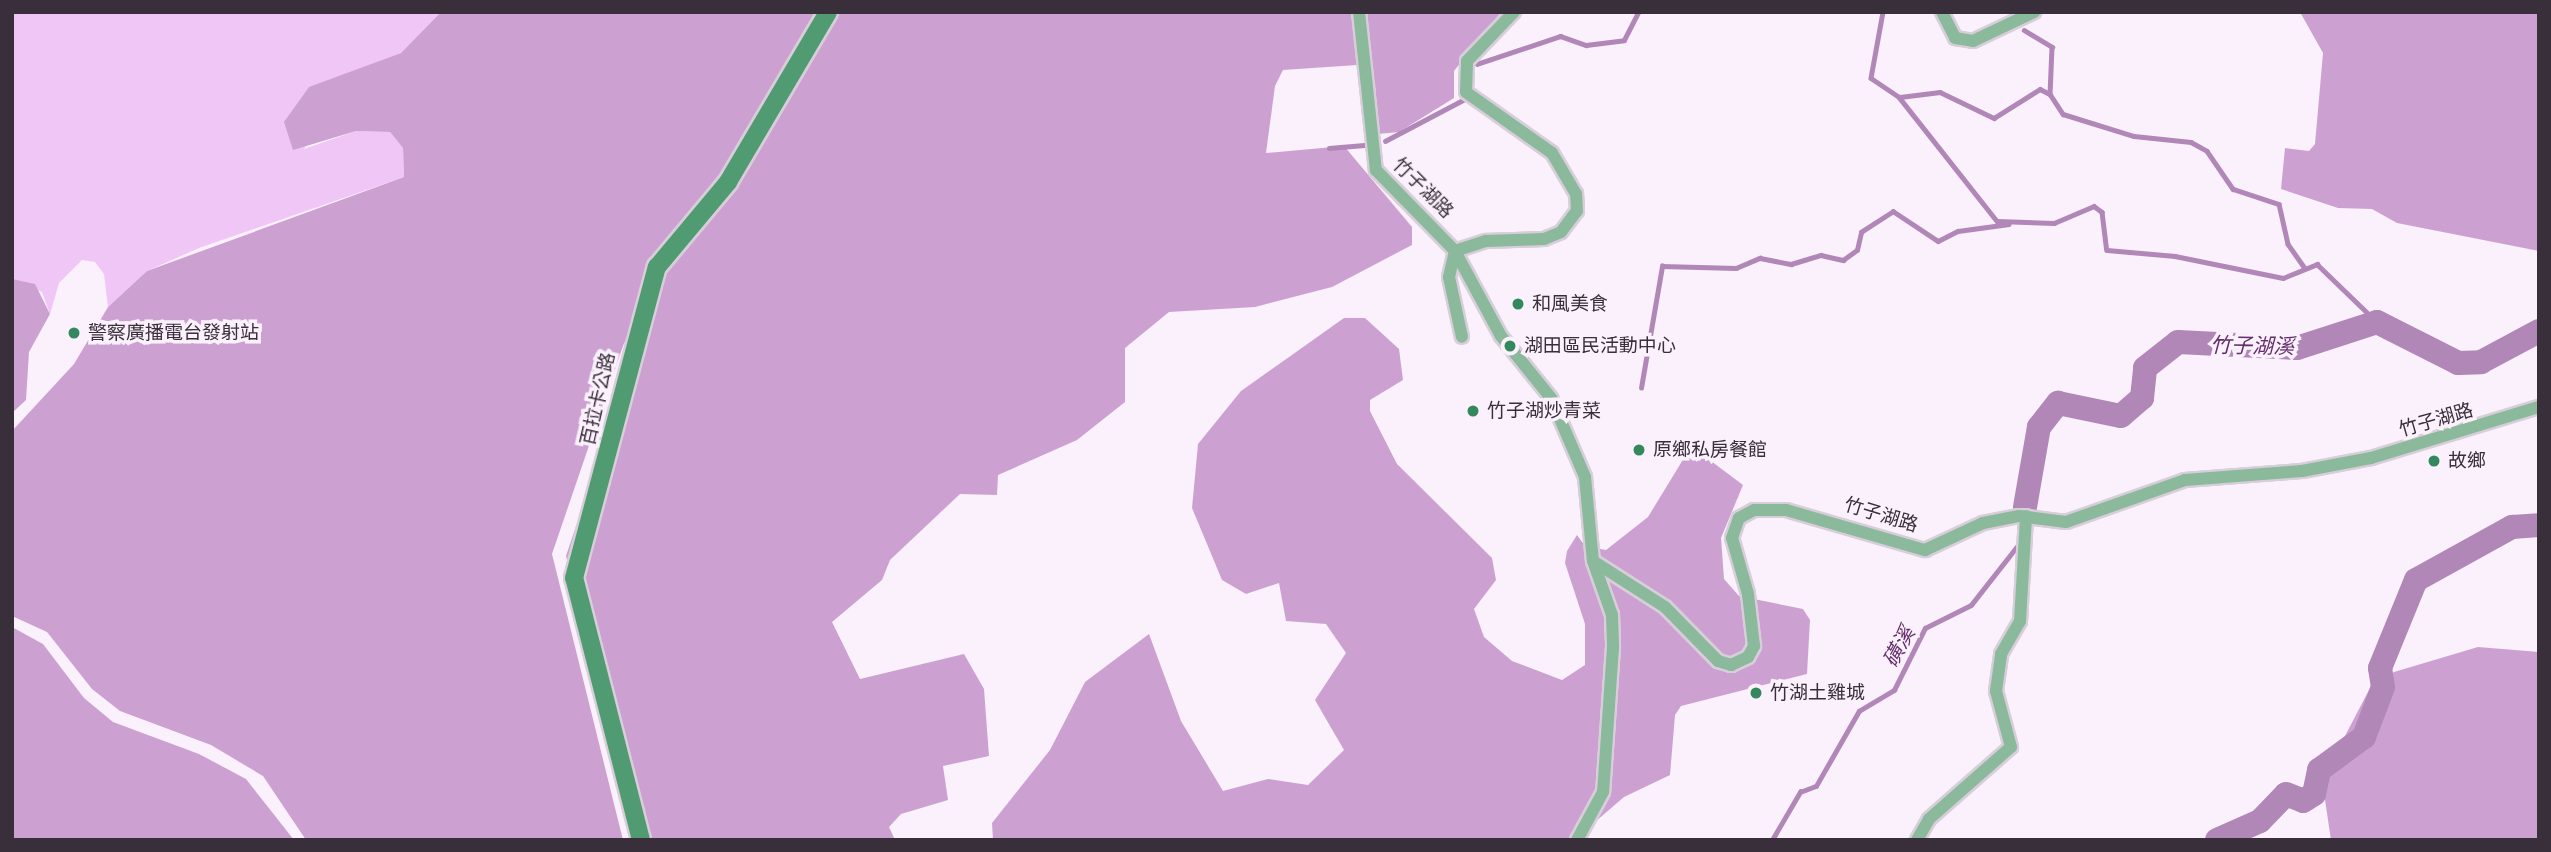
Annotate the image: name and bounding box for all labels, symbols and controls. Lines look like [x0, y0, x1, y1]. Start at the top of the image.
street label: 竹子湖路 [1388, 153, 1458, 223]
place label: 和風美食 [1532, 293, 1608, 315]
marker: 和風美食 [1510, 296, 1526, 312]
place label: 警察廣播電台發射站 [88, 322, 259, 344]
marker: 警察廣播電台發射站 [66, 325, 82, 341]
water label: 竹子湖溪 [2210, 333, 2294, 359]
place label: 湖田區民活動中心 [1524, 335, 1676, 357]
marker: 湖田區民活動中心 [1502, 338, 1518, 354]
street label: 百拉卡公路 [576, 350, 620, 448]
street label: 竹子湖路 [2396, 399, 2476, 441]
place label: 竹子湖炒青菜 [1487, 400, 1601, 422]
marker: 竹子湖炒青菜 [1465, 403, 1481, 419]
place label: 原鄉私房餐館 [1653, 439, 1767, 461]
marker: 原鄉私房餐館 [1631, 442, 1647, 458]
place label: 故鄉 [2448, 450, 2486, 472]
marker: 故鄉 [2426, 453, 2442, 469]
street label: 竹子湖路 [1841, 493, 1921, 537]
water label: 磺溪 [1878, 623, 1920, 671]
place label: 竹湖土雞城 [1770, 682, 1865, 704]
marker: 竹湖土雞城 [1748, 685, 1764, 701]

